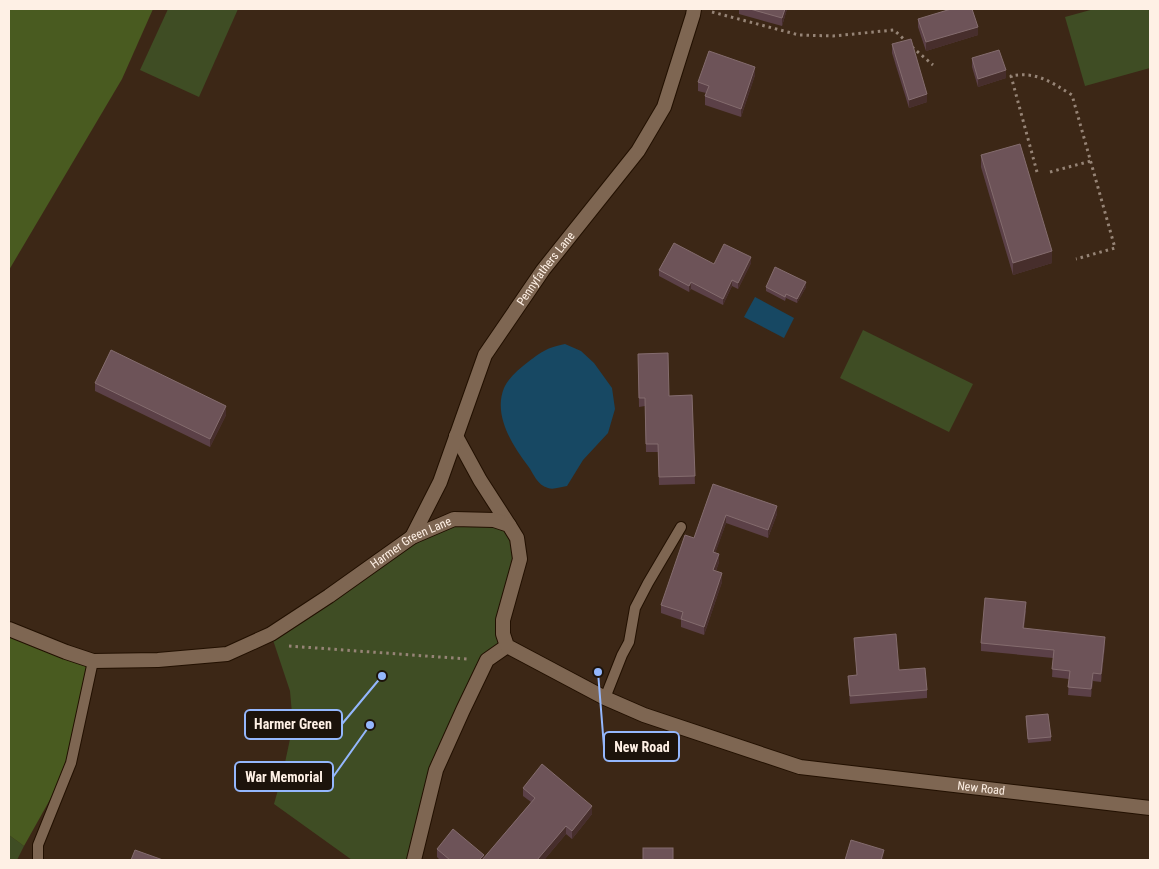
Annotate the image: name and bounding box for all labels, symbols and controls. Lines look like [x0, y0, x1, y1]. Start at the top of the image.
street label: Pennyfathers Lane [514, 229, 578, 308]
street label: Harmer Green Lane [368, 514, 454, 571]
callout: Harmer Green [245, 710, 342, 739]
text: Harmer Green [254, 716, 332, 732]
callout: New Road [604, 732, 679, 761]
text: New Road [614, 739, 670, 755]
callout: War Memorial [235, 762, 333, 791]
text: War Memorial [245, 769, 323, 785]
street label: New Road [957, 778, 1006, 798]

